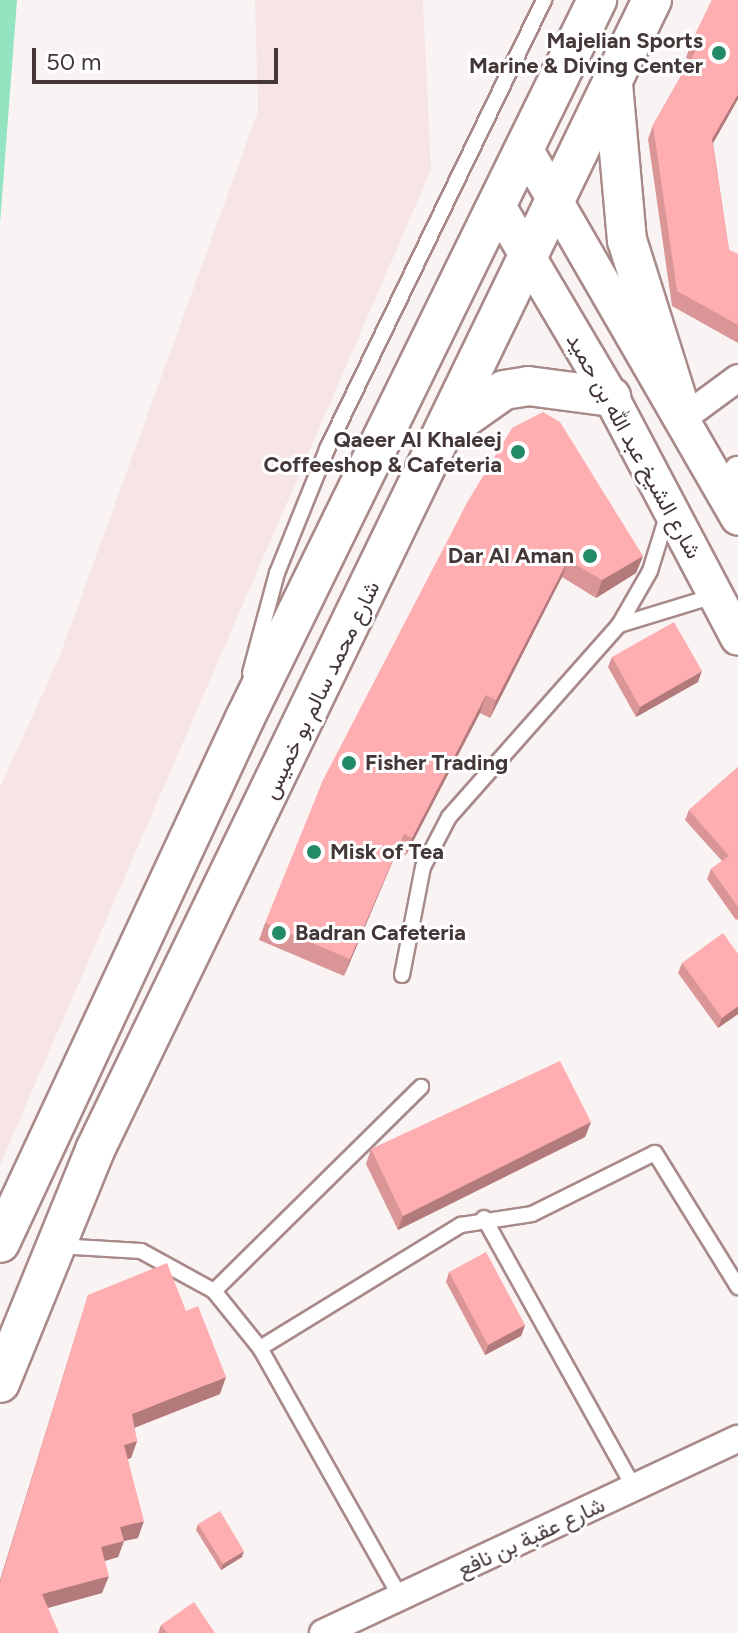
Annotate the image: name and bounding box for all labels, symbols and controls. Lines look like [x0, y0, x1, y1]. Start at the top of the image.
place label: Majelian Sports Marine & Diving Center [469, 27, 703, 78]
scale bar [36, 32, 282, 82]
marker: Majelian Sports Marine & Diving Center [710, 44, 728, 62]
text: 50 m [46, 47, 102, 76]
street label: شارع الشيخ عبد الله بن حميد [561, 329, 707, 563]
place label: Qaeer Al Khaleej Coffeeshop & Cafeteria [263, 426, 502, 478]
marker: Qaeer Al Khaleej Coffeeshop & Cafeteria [509, 443, 527, 461]
place label: Dar Al Aman [448, 543, 574, 569]
marker: Dar Al Aman [581, 547, 599, 565]
street label: شارع محمد سالم بو خميس [257, 577, 385, 803]
place label: Fisher Trading [365, 750, 508, 776]
marker: Fisher Trading [340, 754, 358, 772]
place label: Misk of Tea [330, 839, 444, 865]
marker: Misk of Tea [305, 843, 323, 861]
place label: Badran Cafeteria [295, 920, 466, 946]
marker: Badran Cafeteria [270, 924, 288, 942]
street label: شارع عقبة بن نافع [453, 1491, 609, 1583]

